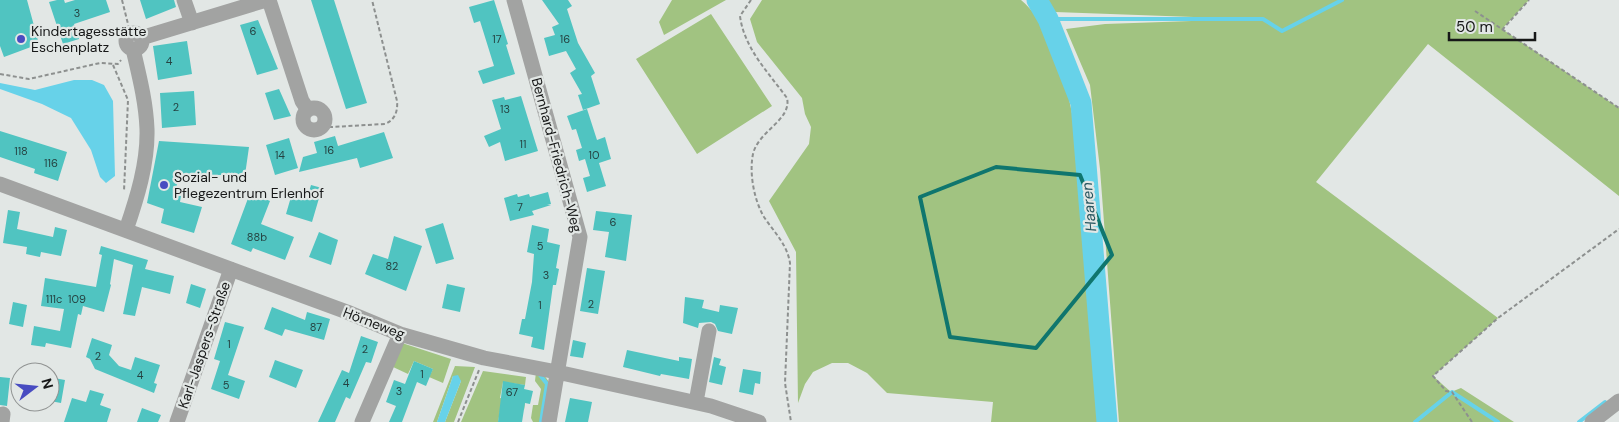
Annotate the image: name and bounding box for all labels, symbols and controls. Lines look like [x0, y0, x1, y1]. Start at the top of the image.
house number: 3 [74, 6, 80, 20]
scale bar [1449, 10, 1535, 42]
text: 50 m [1456, 17, 1493, 37]
place label: Kindertagesstätte Eschenplatz [31, 22, 147, 56]
house number: 6 [250, 24, 257, 38]
house number: 17 [492, 32, 502, 46]
house number: 16 [560, 32, 570, 46]
marker: Kindertagesstätte Eschenplatz [15, 33, 27, 45]
house number: 4 [166, 54, 173, 68]
street label: Bernhard-Friedrich-Weg [528, 76, 586, 235]
house number: 2 [173, 100, 179, 114]
house number: 13 [500, 102, 510, 116]
house number: 11 [520, 137, 526, 151]
house number: 16 [324, 143, 334, 157]
house number: 118 [14, 144, 28, 158]
house number: 14 [275, 148, 285, 162]
house number: 10 [589, 148, 599, 162]
house number: 116 [44, 156, 58, 170]
place label: Sozial- und Pflegezentrum Erlenhof [174, 168, 324, 202]
marker: Sozial- und Pflegezentrum Erlenhof [158, 179, 170, 191]
water label: Haaren [1077, 181, 1101, 232]
house number: 7 [517, 200, 523, 214]
house number: 6 [610, 215, 617, 229]
house number: 88b [247, 230, 267, 244]
house number: 5 [537, 239, 544, 253]
house number: 82 [386, 259, 398, 273]
house number: 3 [543, 268, 549, 282]
street label: Karl-Jaspers-Straße [174, 279, 234, 411]
house number: 111c [46, 292, 62, 306]
house number: 109 [68, 292, 86, 306]
house number: 2 [588, 297, 594, 311]
house number: 1 [538, 298, 542, 312]
street label: Hörneweg [340, 303, 408, 343]
house number: 87 [310, 320, 322, 334]
house number: 1 [227, 337, 231, 351]
house number: 2 [362, 342, 368, 356]
house number: 2 [95, 349, 101, 363]
north arrow [10, 362, 60, 412]
house number: 1 [420, 367, 424, 381]
house number: 4 [137, 368, 144, 382]
text: N [37, 376, 58, 391]
house number: 4 [343, 376, 350, 390]
house number: 5 [223, 378, 230, 392]
house number: 3 [396, 384, 402, 398]
house number: 67 [506, 385, 518, 399]

